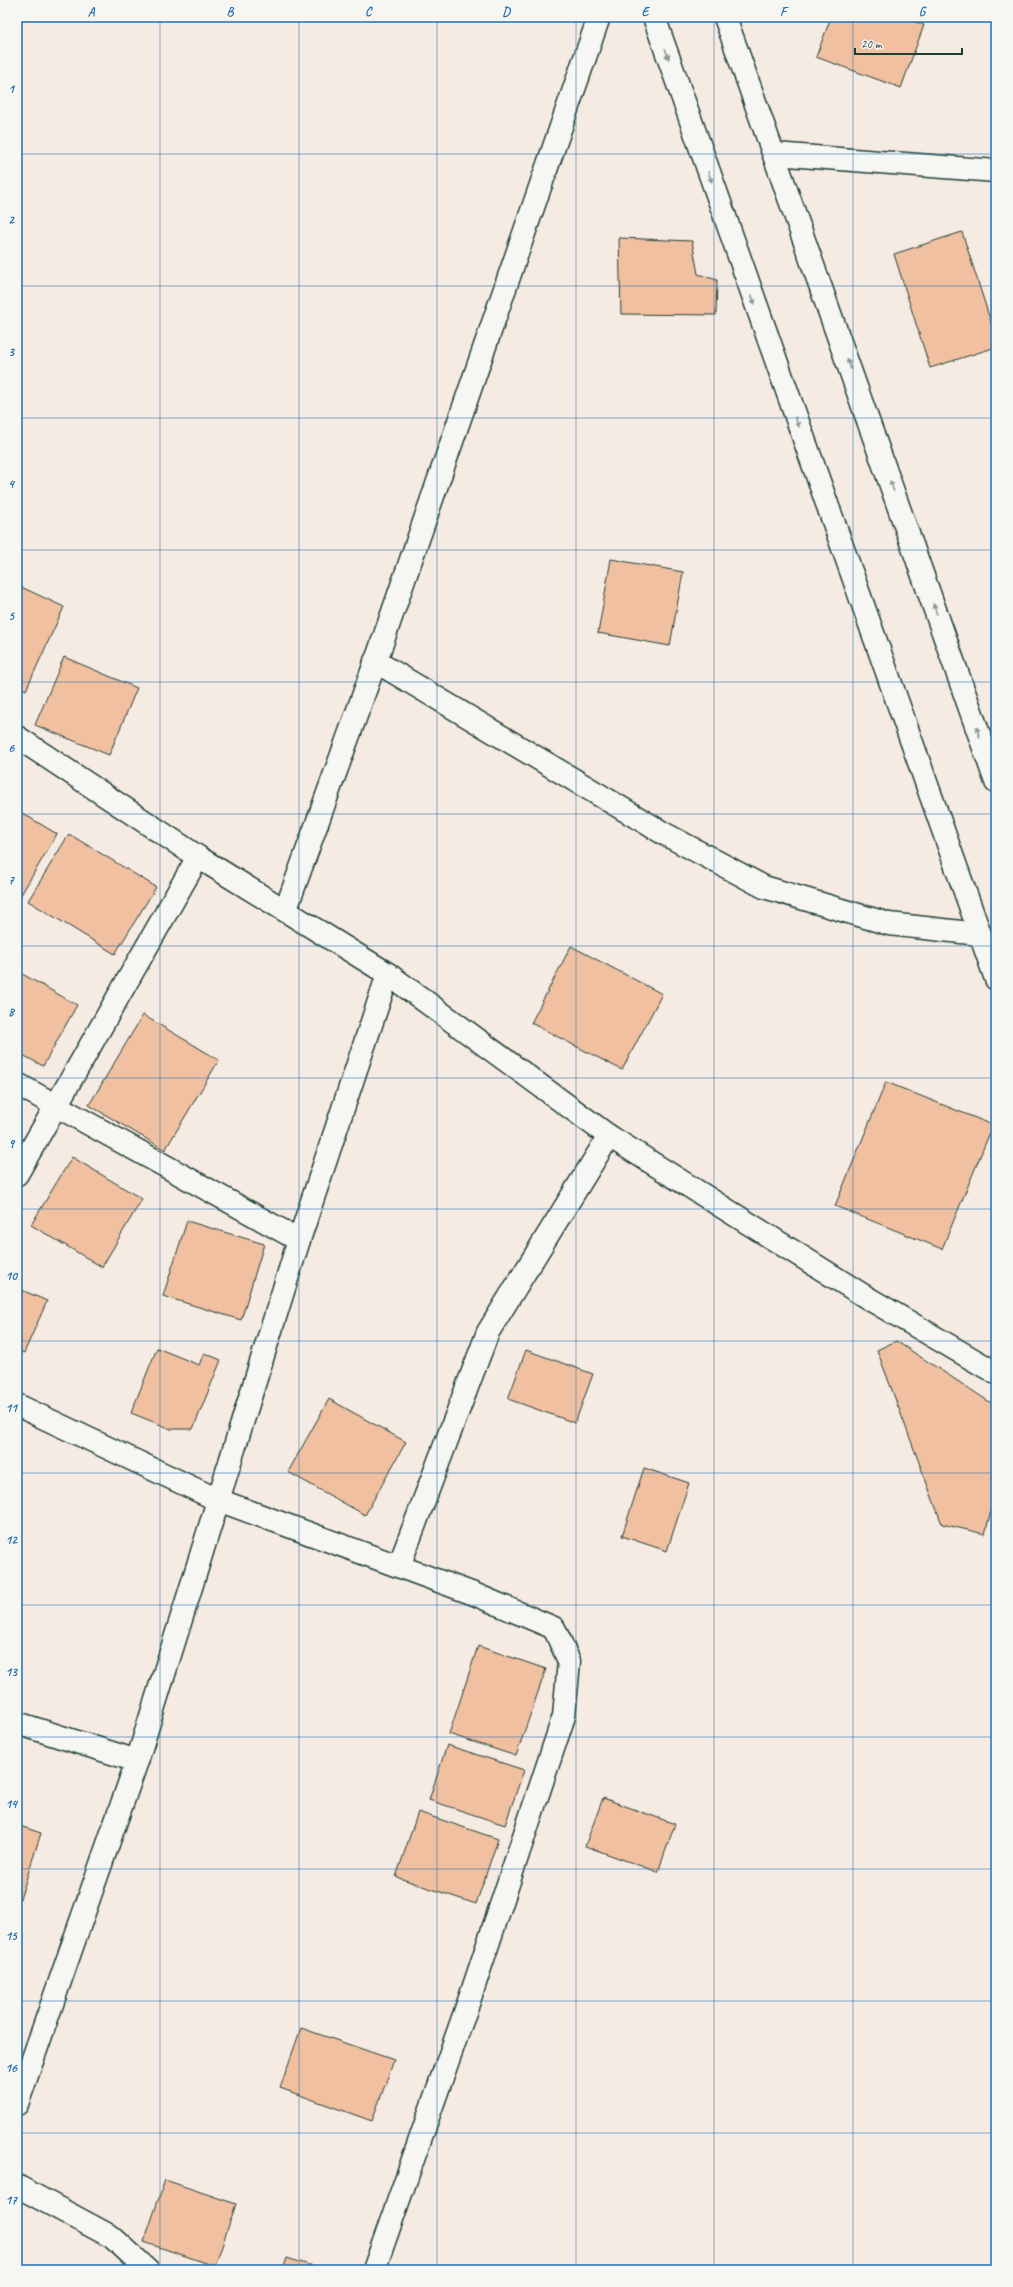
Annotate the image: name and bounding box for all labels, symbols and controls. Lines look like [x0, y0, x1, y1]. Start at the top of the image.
text: A [88, 4, 96, 20]
text: B [227, 4, 235, 20]
text: C [365, 4, 373, 20]
text: D [502, 4, 511, 20]
text: E [642, 4, 651, 20]
text: F [780, 4, 789, 20]
text: G [919, 4, 927, 20]
scale bar [855, 30, 962, 56]
text: 20 m [861, 36, 883, 52]
one-way arrow [664, 48, 670, 60]
text: 1 [8, 81, 16, 97]
one-way arrow [707, 171, 713, 183]
text: 2 [8, 212, 15, 228]
one-way arrow [751, 294, 757, 306]
text: 3 [8, 344, 15, 360]
one-way arrow [846, 357, 852, 369]
one-way arrow [794, 416, 800, 428]
text: 4 [8, 476, 16, 492]
one-way arrow [889, 480, 895, 492]
one-way arrow [932, 603, 938, 615]
text: 5 [8, 608, 15, 624]
one-way arrow [975, 725, 981, 737]
text: 6 [8, 740, 15, 756]
text: 7 [8, 872, 15, 888]
text: 8 [8, 1004, 16, 1020]
text: 9 [8, 1136, 15, 1152]
text: 10 [5, 1268, 18, 1284]
text: 11 [5, 1400, 19, 1416]
text: 12 [5, 1532, 18, 1548]
text: 13 [5, 1664, 18, 1680]
text: 14 [5, 1796, 19, 1812]
text: 15 [5, 1928, 18, 1944]
text: 16 [5, 2060, 18, 2076]
text: 17 [5, 2192, 18, 2208]

